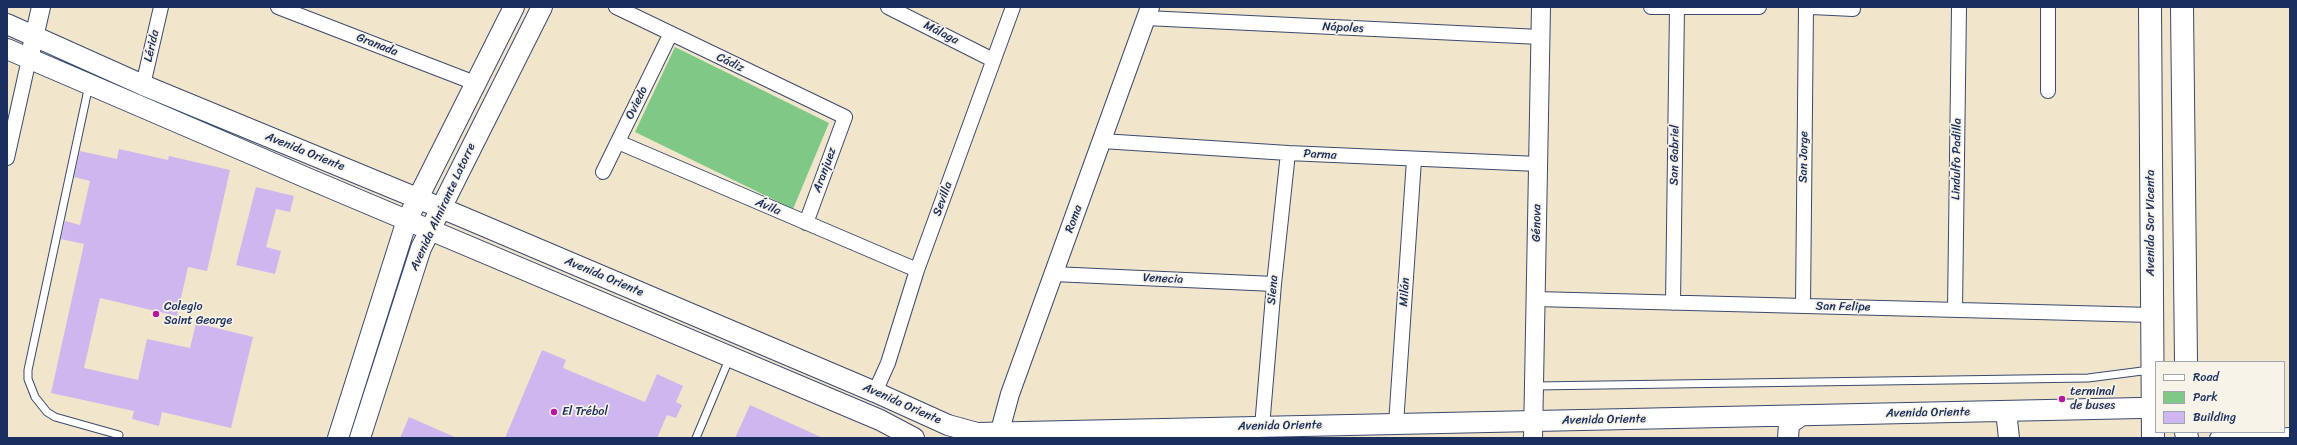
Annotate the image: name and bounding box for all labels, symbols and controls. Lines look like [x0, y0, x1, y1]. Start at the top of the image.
street label: Málaga [921, 18, 961, 48]
street label: Nápoles [1322, 20, 1364, 36]
street label: Lérida [141, 29, 163, 63]
street label: Granada [354, 31, 400, 59]
street label: Cádiz [714, 50, 746, 76]
street label: Oviedo [623, 84, 651, 122]
street label: Lindulfo Padilla [1949, 118, 1965, 200]
street label: San Gabriel [1667, 125, 1683, 185]
street label: Avenida Oriente [263, 130, 347, 174]
street label: San Jorge [1796, 131, 1812, 183]
street label: Avenida Almirante Latorre [407, 141, 479, 273]
street label: Aranjuez [810, 146, 840, 194]
street label: Parma [1303, 147, 1337, 163]
street label: Avenida Sor Vicenta [2144, 170, 2158, 276]
street label: Sevilla [930, 180, 956, 218]
street label: Ávila [753, 195, 783, 219]
street label: Roma [1062, 203, 1086, 235]
street label: Génova [1529, 204, 1545, 242]
street label: Avenida Oriente [562, 254, 646, 300]
street label: Venecia [1143, 271, 1183, 287]
street label: Siena [1265, 275, 1281, 305]
street label: Milán [1397, 277, 1413, 307]
street label: San Felipe [1816, 299, 1870, 315]
place label: Colegio Saint George [164, 300, 232, 328]
marker: Colegio Saint George [151, 309, 161, 319]
legend [2155, 361, 2285, 433]
text: Road [2193, 366, 2219, 388]
street label: Avenida Oriente [861, 380, 943, 428]
place label: terminal de buses [2070, 385, 2115, 413]
text: Park [2193, 386, 2218, 408]
marker: terminal de buses [2057, 394, 2067, 404]
place label: El Trébol [562, 405, 608, 419]
street label: Avenida Oriente [1886, 405, 1970, 421]
text: Building [2193, 406, 2236, 428]
marker: El Trébol [549, 407, 559, 417]
street label: Avenida Oriente [1562, 412, 1646, 428]
street label: Avenida Oriente [1238, 418, 1322, 434]

